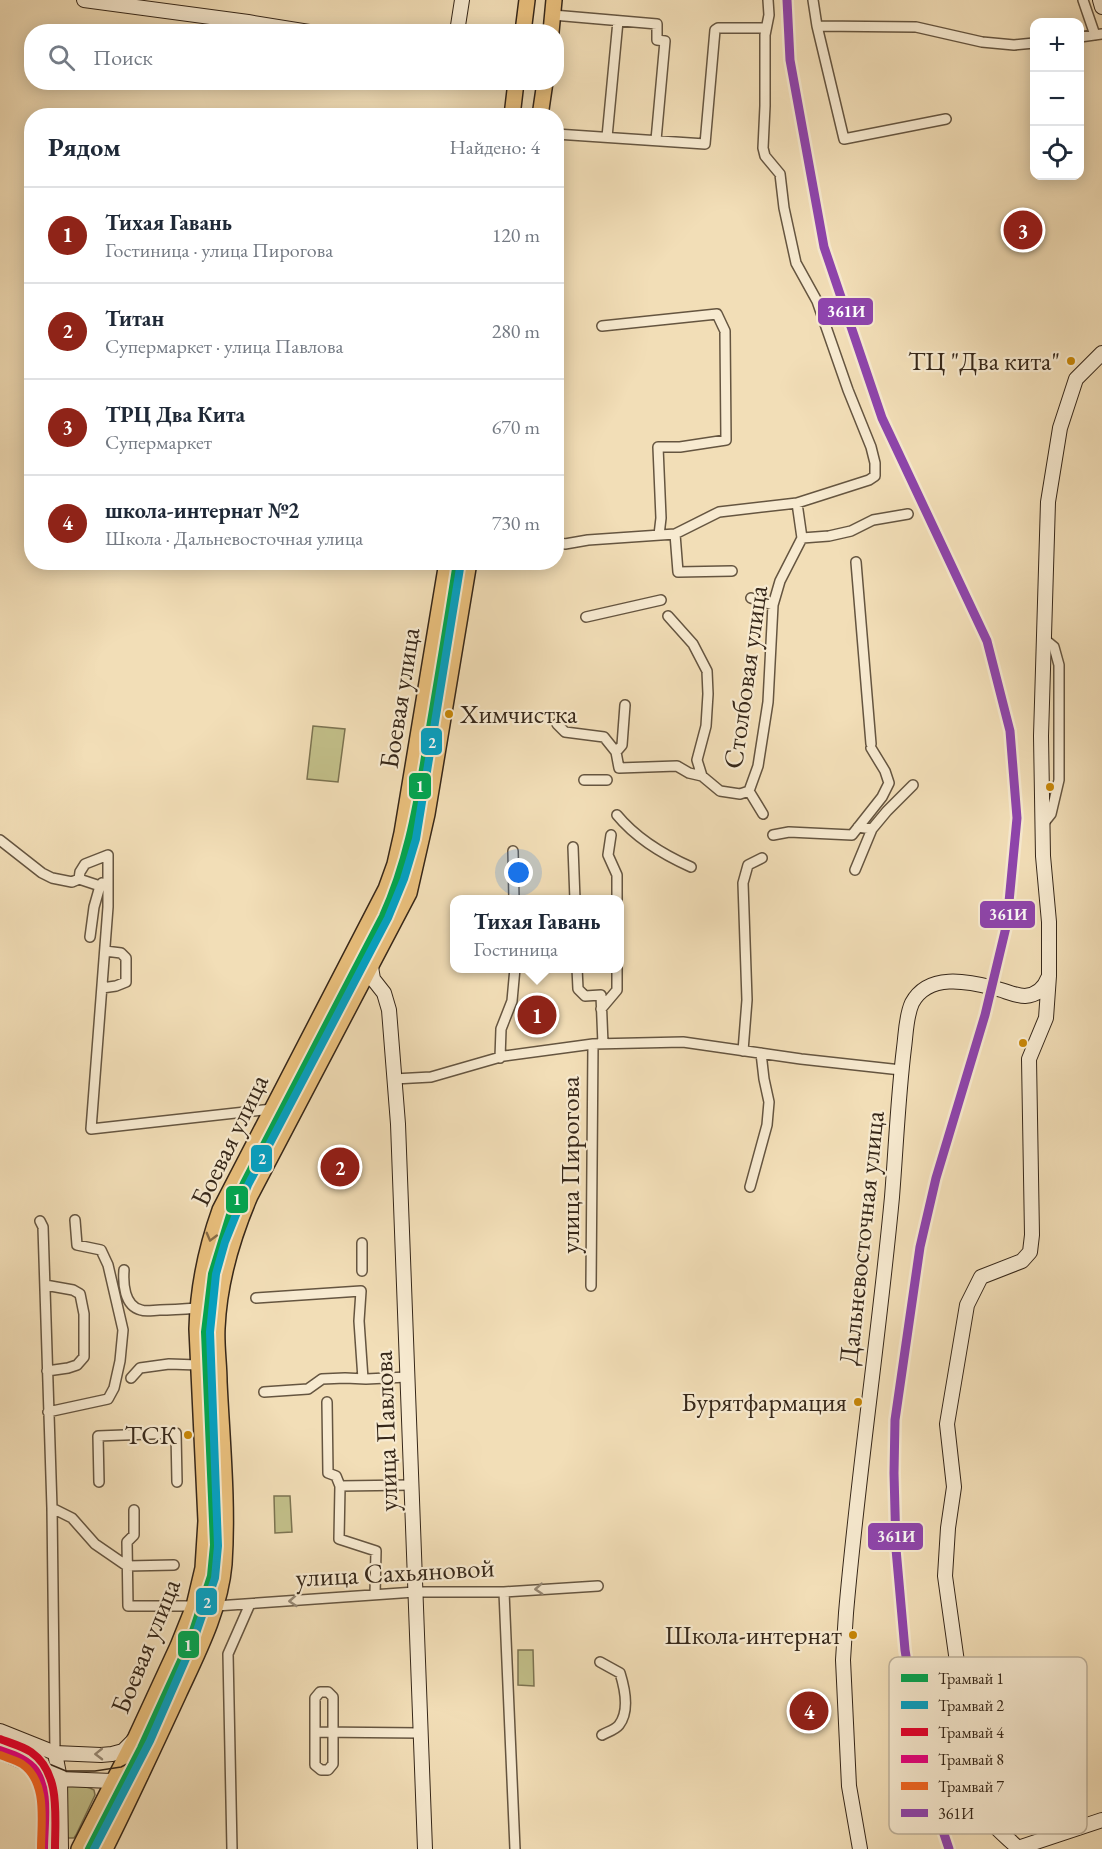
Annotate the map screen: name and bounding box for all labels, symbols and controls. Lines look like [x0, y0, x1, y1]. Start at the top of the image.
map controls [1030, 18, 1084, 180]
button: + [1030, 18, 1084, 72]
search box [24, 24, 564, 90]
icon: search [45, 41, 78, 74]
text: Поиск [93, 43, 153, 72]
button: − [1030, 72, 1084, 126]
button: locate [1030, 126, 1084, 180]
text: Рядом [48, 130, 121, 164]
text: Найдено: 4 [449, 134, 540, 160]
text: Тихая Гавань [105, 208, 232, 237]
pin: 3 [1004, 208, 1042, 252]
text: 1 [62, 222, 73, 248]
text: 120 m [492, 222, 540, 248]
text: Гостиница · улица Пирогова [105, 237, 333, 263]
line badge: 361И [817, 297, 874, 326]
text: 361И [827, 301, 865, 322]
text: Титан [105, 304, 164, 333]
text: 2 [62, 318, 73, 344]
text: 280 m [492, 318, 540, 344]
text: Супермаркет · улица Павлова [105, 333, 343, 359]
place label: ТЦ "Два кита" [908, 344, 1060, 378]
marker: ТЦ "Два кита" [1065, 355, 1077, 367]
text: ТРЦ Два Кита [105, 400, 245, 429]
text: 3 [62, 414, 73, 440]
text: 670 m [492, 414, 540, 440]
text: Супермаркет [105, 429, 212, 455]
text: школа-интернат №2 [105, 496, 299, 525]
text: 4 [62, 510, 73, 536]
text: 730 m [492, 510, 540, 536]
text: Школа · Дальневосточная улица [105, 525, 363, 551]
street label: Столбовая улица [715, 583, 775, 771]
street label: Боевая улица [371, 625, 427, 771]
place label: Химчистка [459, 697, 578, 731]
marker: Химчистка [443, 708, 455, 720]
line badge: 2 [420, 727, 443, 756]
text: 2 [428, 732, 437, 753]
line badge: 1 [408, 772, 432, 800]
text: 1 [416, 776, 424, 797]
unlabelled marker [1044, 781, 1056, 793]
your location [504, 858, 533, 887]
popup [450, 895, 624, 973]
line badge: 361И [979, 900, 1036, 929]
text: 361И [989, 904, 1027, 925]
text: Тихая Гавань [473, 907, 601, 936]
text: Гостиница [473, 936, 558, 962]
pin: 1 [518, 992, 556, 1038]
unlabelled marker [1017, 1037, 1029, 1049]
street label: Боевая улица [182, 1068, 276, 1212]
street label: улица Пирогова [552, 1076, 587, 1254]
street label: Дальневосточная улица [830, 1109, 892, 1367]
line badge: 2 [250, 1144, 273, 1173]
pin: 2 [320, 1144, 360, 1190]
text: 2 [258, 1148, 267, 1169]
line badge: 1 [225, 1185, 249, 1214]
text: 1 [233, 1189, 241, 1210]
one-way arrow [206, 1231, 218, 1242]
street label: улица Павлова [365, 1350, 405, 1512]
place label: Бурятфармация [681, 1385, 847, 1419]
marker: Бурятфармация [852, 1396, 864, 1408]
place label: ТСК [124, 1418, 178, 1452]
marker: ТСК [182, 1429, 194, 1441]
line badge: 361И [867, 1522, 924, 1551]
text: 361И [877, 1526, 915, 1547]
street label: улица Сахьяновой [294, 1549, 496, 1595]
street label: Боевая улица [102, 1573, 188, 1719]
one-way arrow [535, 1583, 544, 1596]
line badge: 2 [195, 1587, 218, 1616]
text: 2 [203, 1592, 212, 1613]
one-way arrow [289, 1594, 298, 1607]
place label: Школа-интернат [665, 1618, 842, 1652]
marker: Школа-интернат [847, 1629, 859, 1641]
line badge: 1 [177, 1630, 200, 1659]
text: 1 [184, 1635, 192, 1656]
legend [889, 1657, 1087, 1834]
text: Трамвай 1 [938, 1668, 1004, 1689]
pin: 4 [790, 1688, 828, 1734]
text: Трамвай 2 [938, 1695, 1004, 1716]
text: Трамвай 4 [938, 1722, 1004, 1743]
one-way arrow [94, 1748, 103, 1760]
text: Трамвай 8 [938, 1749, 1004, 1770]
text: Трамвай 7 [938, 1776, 1004, 1797]
text: 361И [938, 1803, 974, 1824]

